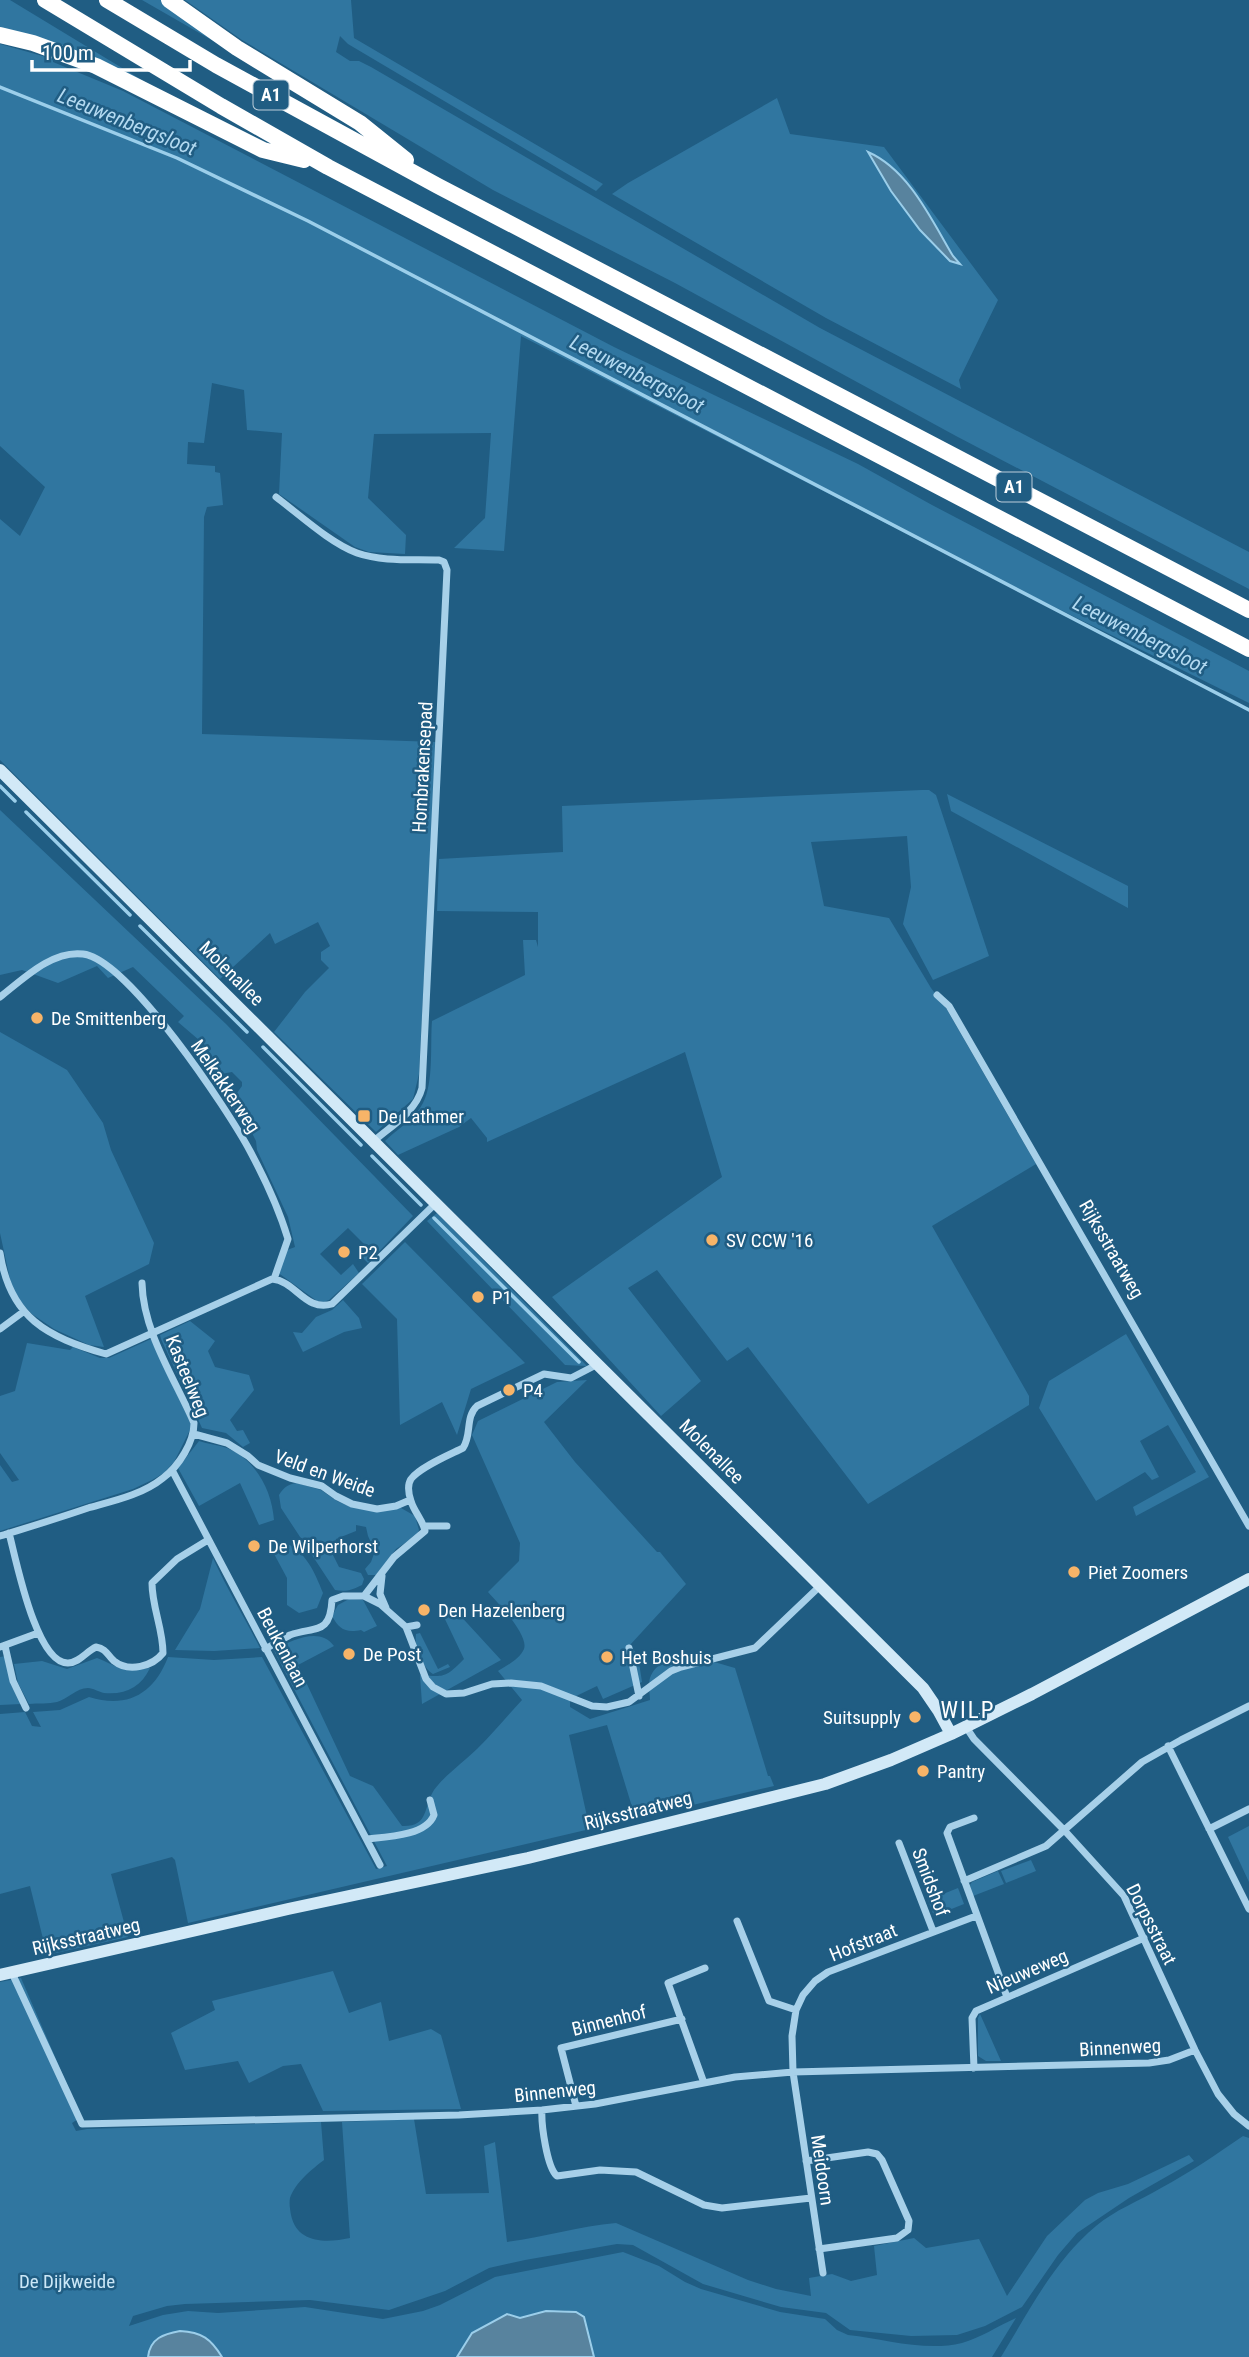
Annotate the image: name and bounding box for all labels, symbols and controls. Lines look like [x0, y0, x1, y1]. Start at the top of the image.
scale bar [32, 28, 189, 72]
text: 100 m [42, 41, 94, 65]
road number: A1 [254, 80, 288, 110]
water label: Leeuwenbergsloot [54, 83, 201, 161]
water label: Leeuwenbergsloot [566, 330, 709, 419]
road number: A1 [996, 472, 1032, 502]
water label: Leeuwenbergsloot [1069, 591, 1212, 680]
street label: Hombrakensepad [408, 701, 437, 833]
street label: Molenallee [195, 936, 269, 1011]
place label: De Smittenberg [51, 1007, 166, 1030]
marker: De Smittenberg [29, 1010, 45, 1026]
street label: Melkakkerweg [186, 1035, 265, 1137]
place label: De Lathmer [378, 1105, 464, 1128]
marker: De Lathmer [356, 1108, 372, 1124]
street label: Rijksstraatweg [1074, 1196, 1149, 1303]
place label: SV CCW '16 [726, 1229, 813, 1252]
marker: SV CCW '16 [704, 1232, 720, 1248]
place label: P2 [358, 1241, 378, 1264]
marker: P2 [336, 1244, 352, 1260]
place label: P1 [492, 1286, 512, 1309]
marker: P1 [470, 1289, 486, 1305]
street label: Kasteelweg [161, 1332, 214, 1421]
place label: P4 [523, 1379, 543, 1402]
marker: P4 [501, 1382, 517, 1398]
street label: Molenallee [675, 1414, 749, 1489]
street label: Veld en Weide [271, 1445, 378, 1502]
place label: De Wilperhorst [268, 1535, 378, 1558]
marker: De Wilperhorst [246, 1538, 262, 1554]
place label: Piet Zoomers [1088, 1561, 1188, 1584]
marker: Piet Zoomers [1066, 1564, 1082, 1580]
place label: Den Hazelenberg [438, 1599, 565, 1622]
marker: Den Hazelenberg [416, 1602, 432, 1618]
street label: Beukenlaan [252, 1604, 313, 1691]
place label: De Post [363, 1643, 421, 1666]
marker: De Post [341, 1646, 357, 1662]
place label: Het Boshuis [621, 1646, 712, 1669]
marker: Het Boshuis [599, 1649, 615, 1665]
district label: WILP [941, 1697, 995, 1724]
place label: Suitsupply [823, 1706, 901, 1729]
marker: Suitsupply [907, 1709, 923, 1725]
place label: Pantry [937, 1760, 985, 1783]
marker: Pantry [915, 1763, 931, 1779]
street label: Rijksstraatweg [582, 1786, 694, 1835]
street label: Smidshof [907, 1845, 954, 1920]
street label: Dorpsstraat [1121, 1880, 1182, 1969]
street label: Rijksstraatweg [30, 1913, 142, 1960]
street label: Hofstraat [826, 1919, 900, 1966]
street label: Nieuweweg [983, 1944, 1071, 1999]
street label: Binnenhof [569, 2000, 649, 2041]
street label: Binnenweg [1079, 2034, 1162, 2061]
street label: Binnenweg [513, 2076, 597, 2107]
street label: Meidoorn [806, 2133, 839, 2207]
park label: De Dijkweide [19, 2270, 115, 2293]

